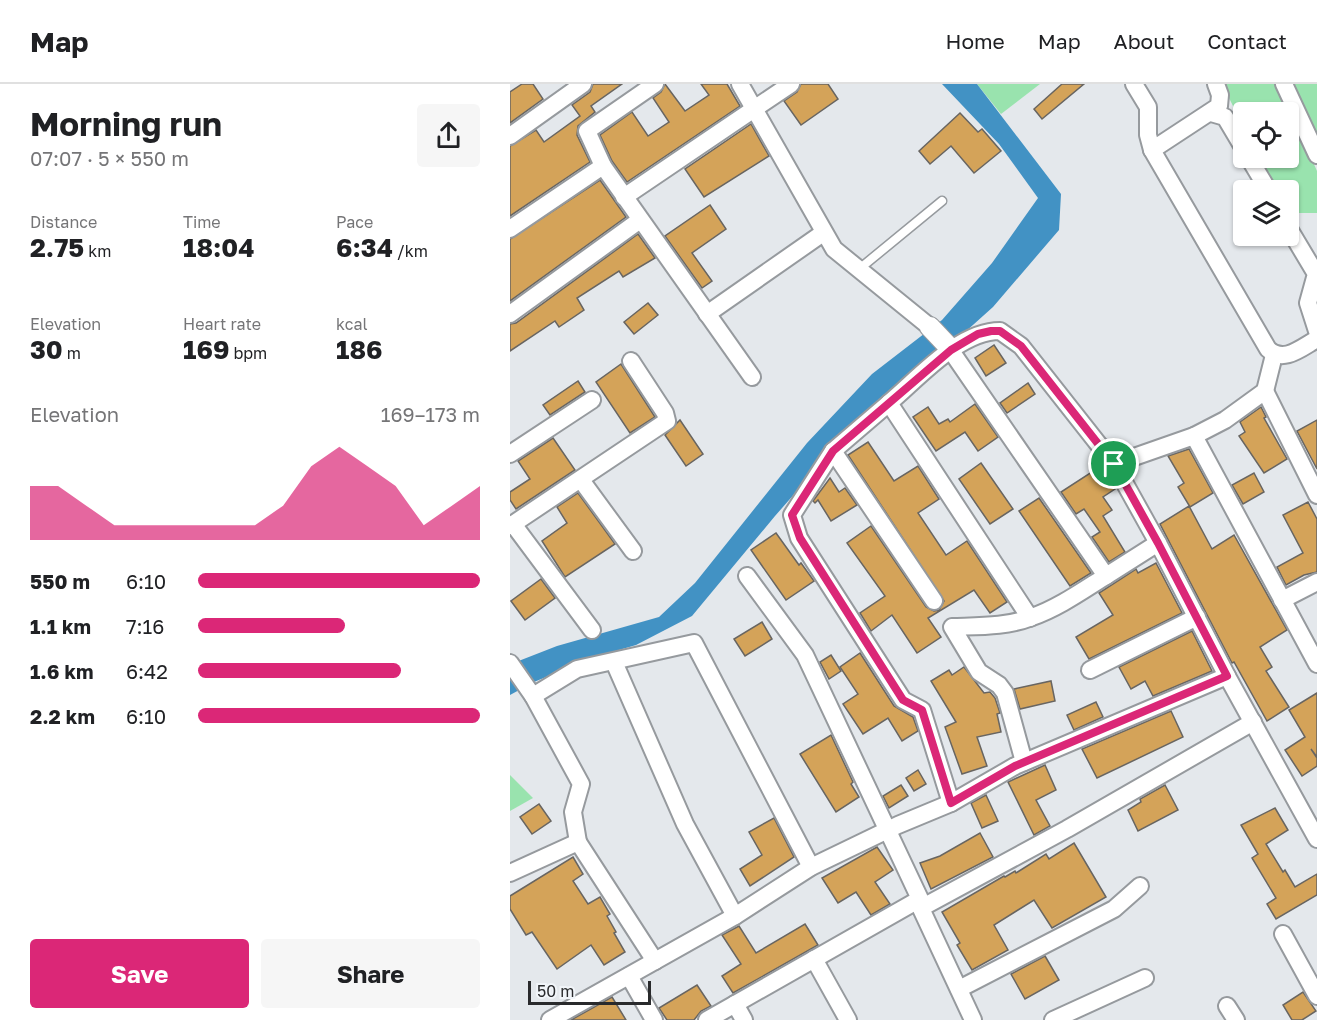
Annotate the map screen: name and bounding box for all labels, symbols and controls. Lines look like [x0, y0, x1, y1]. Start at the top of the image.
text: Map [30, 25, 88, 58]
text: Home [945, 28, 1005, 54]
text: Map [1038, 28, 1081, 54]
text: About [1114, 28, 1174, 54]
text: Contact [1207, 28, 1287, 54]
map controls [1233, 102, 1299, 246]
button: locate [1233, 102, 1299, 168]
text: Morning run [30, 104, 222, 143]
button: share [417, 104, 480, 167]
text: 07:07 · 5 × 550 m [30, 146, 189, 170]
button: layers [1233, 180, 1299, 246]
text: Distance [30, 212, 97, 232]
text: Time [183, 212, 221, 232]
text: Pace [336, 212, 373, 232]
text: 2.75 [30, 232, 84, 263]
text: 18:04 [183, 232, 255, 263]
text: 6:34 [336, 232, 393, 263]
text: km [84, 241, 111, 261]
text: /km [393, 241, 428, 261]
text: Elevation [30, 314, 101, 334]
text: Heart rate [183, 314, 261, 334]
text: kcal [336, 314, 368, 334]
text: 30 [30, 334, 63, 365]
text: 169 [183, 334, 229, 365]
text: 186 [336, 334, 383, 365]
text: m [63, 343, 81, 363]
text: bpm [229, 343, 267, 363]
text: Elevation [30, 402, 119, 426]
text: 169–173 m [381, 402, 480, 426]
pin [1088, 438, 1139, 489]
icon: arrive [1097, 447, 1130, 480]
text: 550 m [30, 569, 90, 593]
text: 6:10 [126, 569, 166, 593]
text: 1.1 km [30, 614, 91, 638]
text: 7:16 [126, 614, 164, 638]
text: 1.6 km [30, 659, 94, 683]
text: 6:42 [126, 659, 168, 683]
text: 2.2 km [30, 704, 95, 728]
text: 6:10 [126, 704, 166, 728]
button: Save [30, 939, 249, 1008]
button: Share [261, 939, 480, 1008]
scale bar [528, 978, 651, 1006]
text: 50 m [537, 981, 574, 1001]

